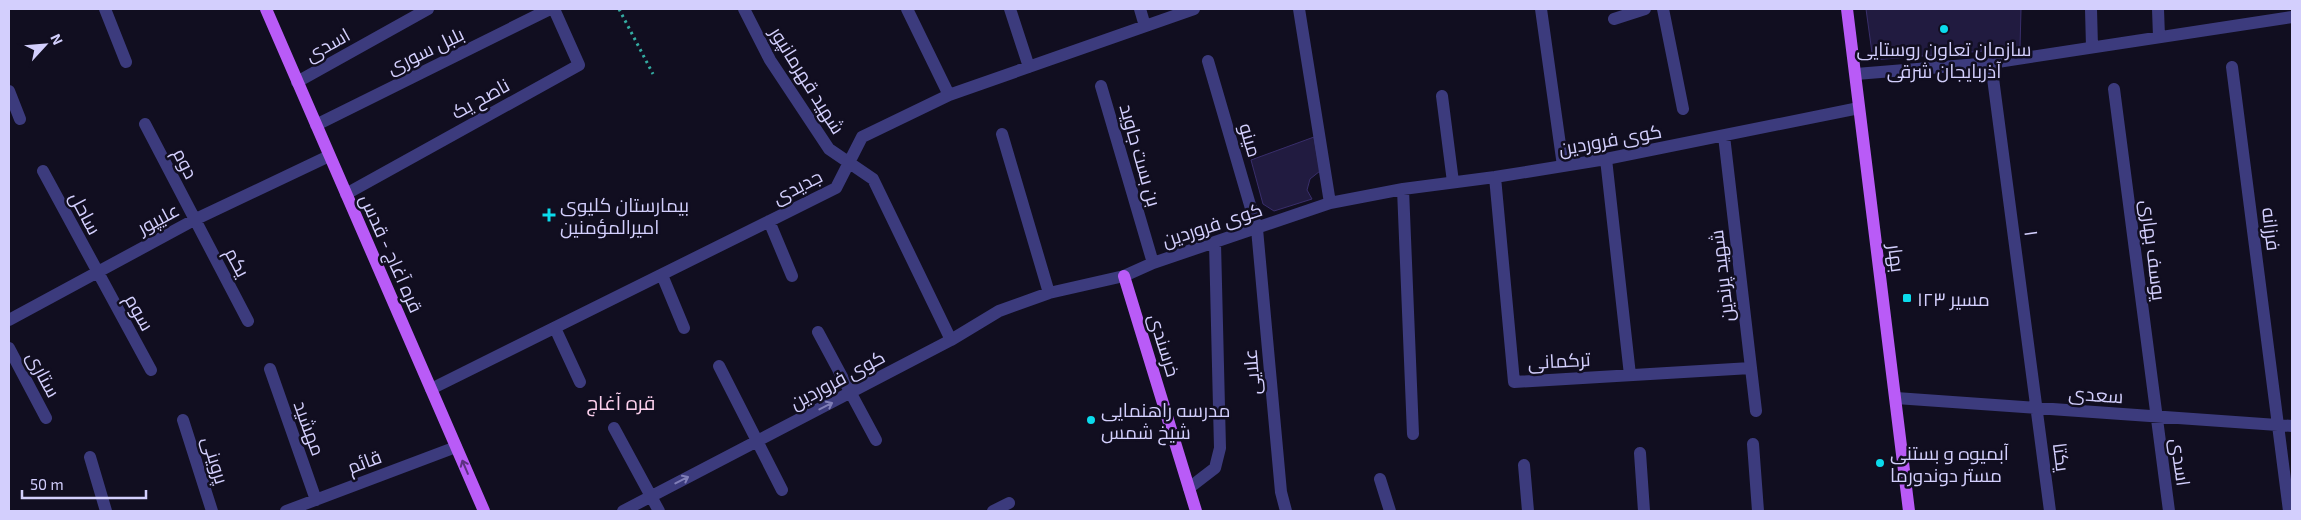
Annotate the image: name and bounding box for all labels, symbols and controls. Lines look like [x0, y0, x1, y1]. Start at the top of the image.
north arrow [20, 20, 70, 70]
street label: شهید قهرمانپور [764, 21, 850, 139]
street label: اسدی [300, 22, 354, 67]
street label: بلبل سوری [383, 22, 468, 79]
marker: سازمان تعاون روستایی آذربایجان شرقی [1938, 23, 1950, 35]
text: N [47, 31, 67, 47]
place label: سازمان تعاون روستایی آذربایجان شرقی [1856, 37, 2032, 83]
street label: ناصح یک [447, 73, 515, 126]
street label: بن بست جاوید [1114, 101, 1167, 209]
street label: کوی فروردین [1557, 119, 1663, 160]
street label: مینو [1234, 120, 1267, 160]
street label: دوم [166, 144, 203, 184]
street label: جدیدی [768, 164, 826, 209]
street label: ساحل [64, 188, 107, 239]
street label: قره آغاج - قدس [353, 190, 428, 317]
place label: بیمارستان کلیوی امیرالمؤمنین [560, 193, 689, 239]
street label: علیپور [132, 197, 183, 240]
street label: کوی فروردین [1159, 197, 1265, 252]
street label: یوسف بهاری [2135, 198, 2172, 302]
street label: فرزانه [2257, 206, 2286, 252]
marker: بیمارستان کلیوی امیرالمؤمنین [542, 208, 556, 222]
street label: شهید پرندین [1704, 228, 1740, 323]
street label: ۱ [2020, 228, 2044, 238]
street label: بهار [1883, 242, 1910, 274]
street label: یکم [218, 243, 255, 282]
place label: مسیر ۱۲۳ [1917, 287, 1990, 311]
street label: سوم [118, 290, 159, 336]
marker: مسیر ۱۲۳ [1901, 292, 1913, 304]
street label: خرسندی [1144, 311, 1185, 380]
street label: کوی فروردین [786, 344, 889, 415]
street label: ستاری [21, 347, 66, 401]
street label: ترکمانی [1527, 347, 1591, 374]
street label: علایی [1238, 348, 1265, 396]
street label: سعدی [2068, 381, 2124, 408]
district label: قره آغاج [587, 390, 656, 417]
street label: مهشید [289, 397, 331, 459]
place label: مدرسه راهنمایی شیخ شمس [1101, 398, 1230, 446]
one-way arrow [819, 401, 834, 411]
marker: مدرسه راهنمایی شیخ شمس [1085, 414, 1097, 426]
street label: پروینی [196, 433, 234, 487]
street label: اسدی [2165, 437, 2196, 488]
place label: آبمیوه و بستنی مستر دوندورما [1890, 441, 2009, 487]
street label: یکتا [2049, 441, 2075, 473]
street label: قائم [344, 444, 385, 481]
marker: آبمیوه و بستنی مستر دوندورما [1874, 457, 1886, 469]
one-way arrow [459, 460, 469, 475]
scale bar [22, 468, 146, 500]
text: 50 m [30, 475, 64, 493]
one-way arrow [674, 475, 689, 484]

